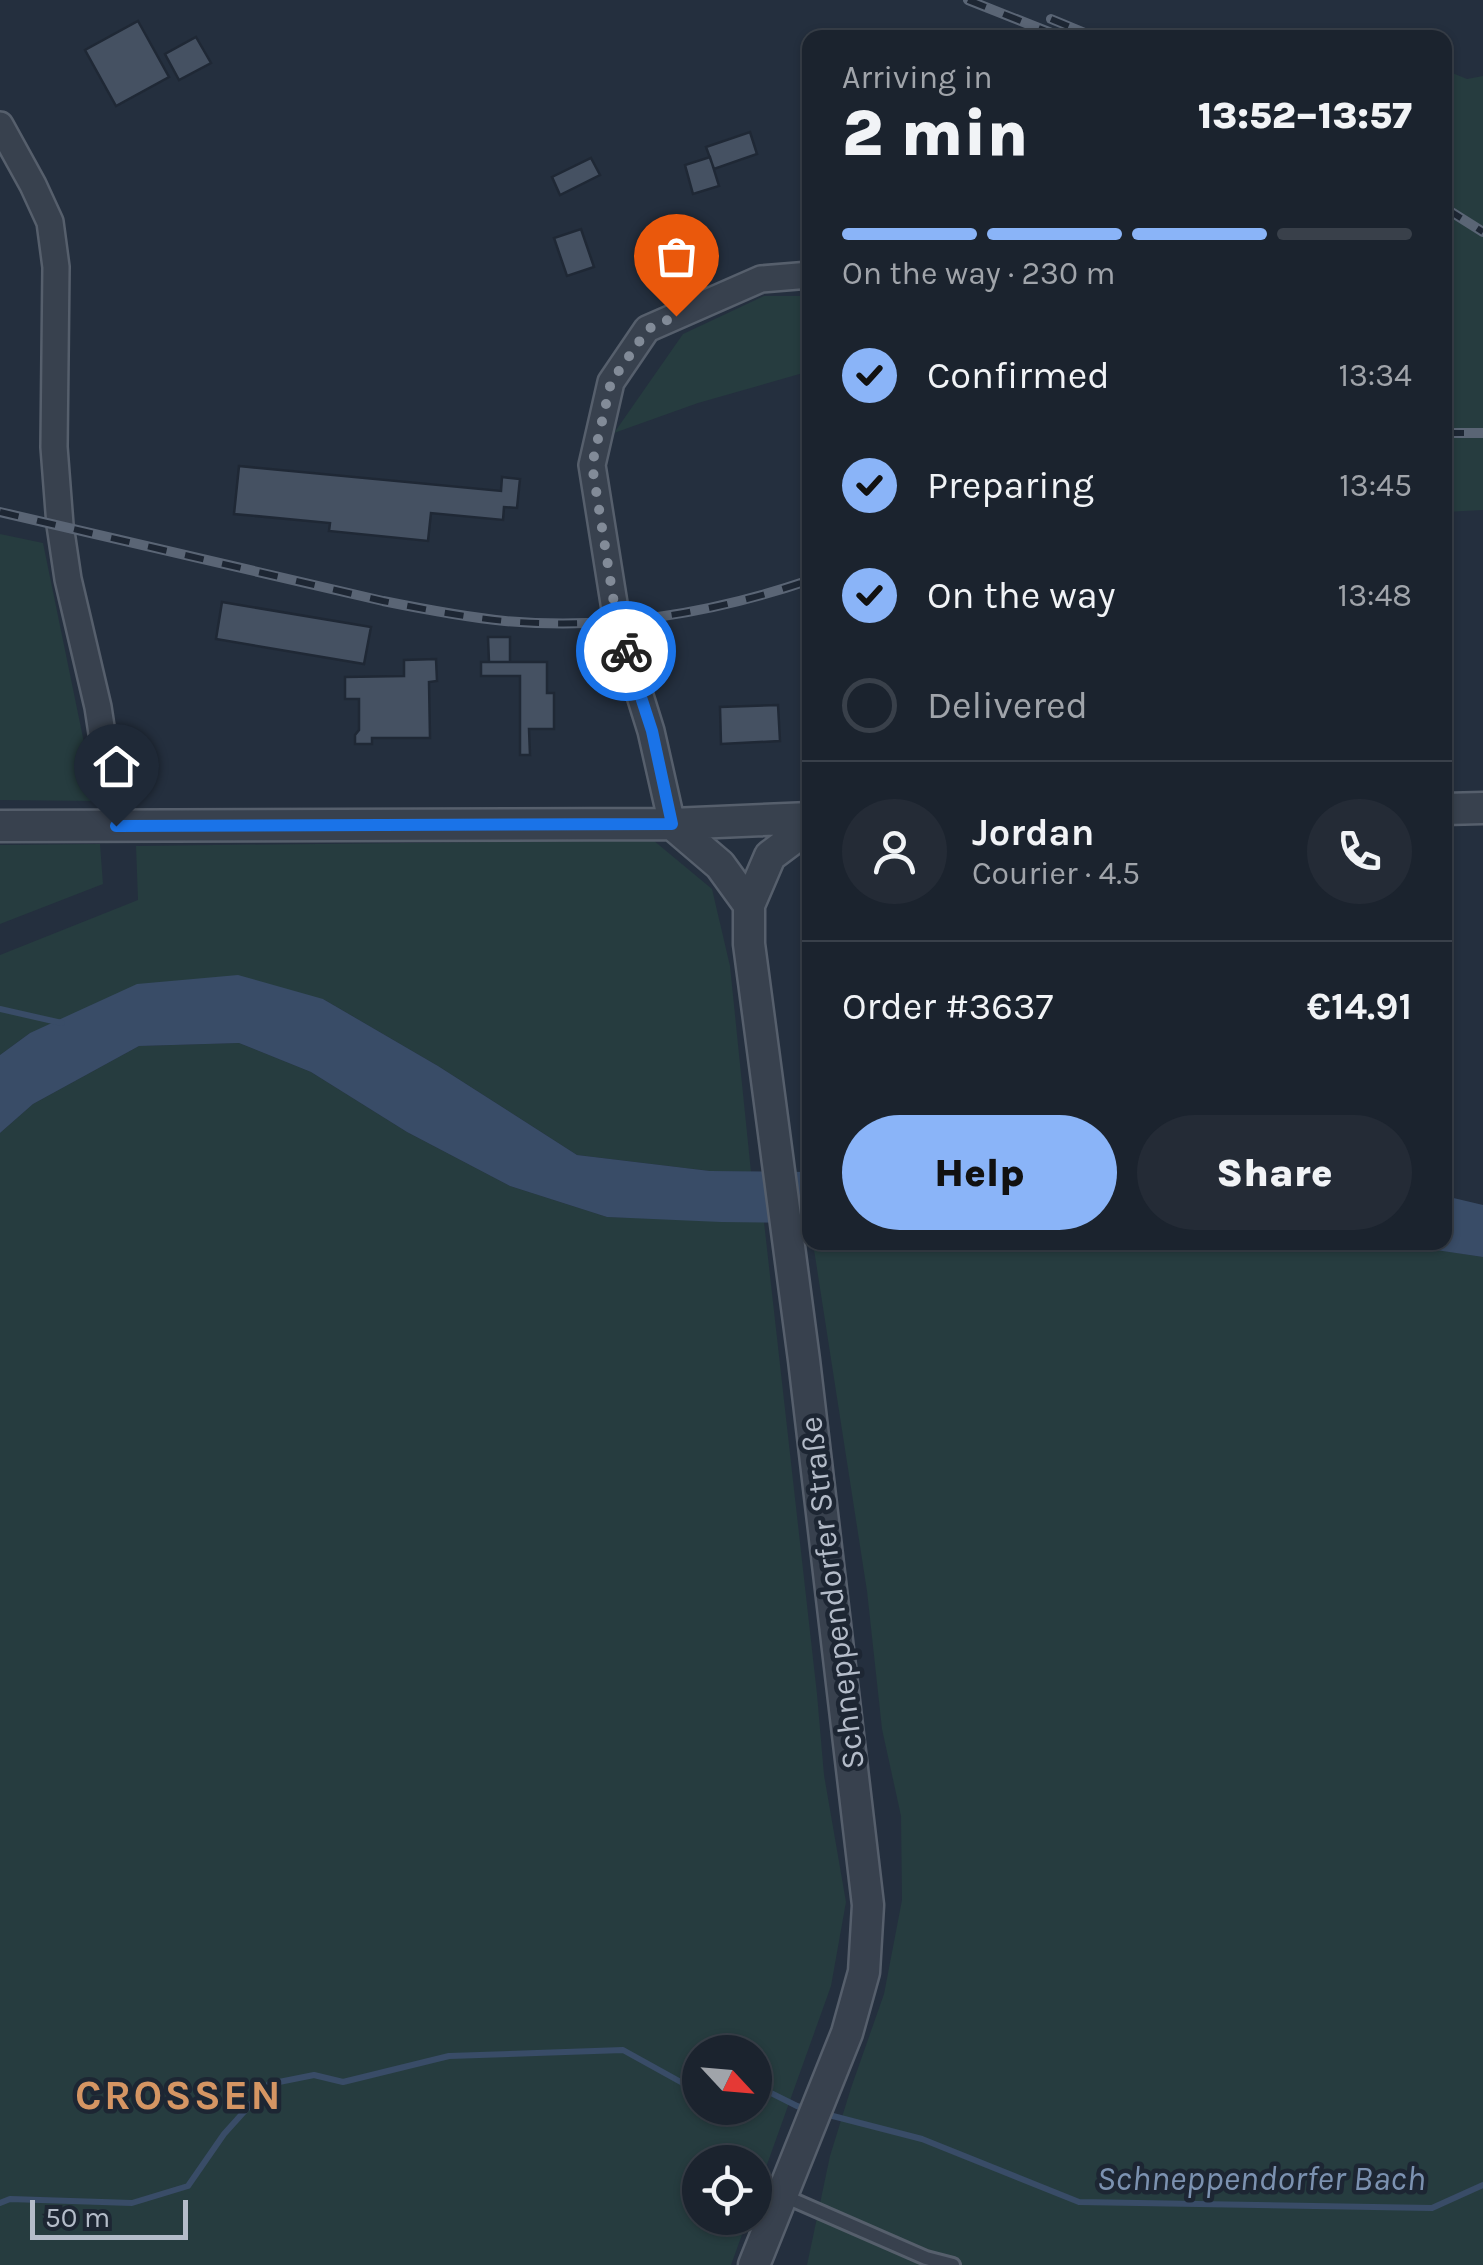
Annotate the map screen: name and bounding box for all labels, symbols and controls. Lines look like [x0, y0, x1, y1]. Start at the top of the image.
text: Arriving in [842, 59, 993, 96]
text: 13:52–13:57 [1198, 93, 1412, 138]
text: 2 min [842, 95, 1028, 171]
pin [634, 214, 719, 317]
icon: bag [649, 229, 704, 284]
text: On the way · 230 m [842, 255, 1116, 292]
icon: check [842, 348, 897, 403]
text: Confirmed [927, 353, 1110, 398]
text: 13:34 [1338, 357, 1412, 394]
icon: check [842, 458, 897, 513]
text: Preparing [927, 463, 1094, 508]
text: 13:45 [1339, 467, 1412, 504]
icon: check [842, 568, 897, 623]
text: On the way [927, 573, 1115, 618]
text: 13:48 [1338, 577, 1412, 614]
courier [576, 601, 676, 701]
icon: bike [599, 624, 654, 679]
text: Delivered [927, 683, 1088, 728]
pin [74, 724, 159, 827]
icon: home [89, 739, 144, 794]
button: person [842, 799, 947, 904]
button: phone [1307, 799, 1412, 904]
text: Jordan [972, 810, 1095, 855]
text: Courier · 4.5 [972, 855, 1140, 892]
text: Order #3637 [842, 984, 1053, 1029]
text: €14.91 [1307, 984, 1412, 1029]
button: Help [842, 1115, 1117, 1230]
button: Share [1137, 1115, 1412, 1230]
street label: Schneppendorfer Straße [792, 1414, 872, 1772]
north arrow [682, 2035, 772, 2125]
map controls [682, 2035, 772, 2235]
district label: CROSSEN [75, 2070, 283, 2120]
button: locate [682, 2145, 772, 2235]
water label: Schneppendorfer Bach [1096, 2158, 1426, 2199]
scale bar [30, 2195, 188, 2240]
text: 50 m [45, 2201, 110, 2234]

